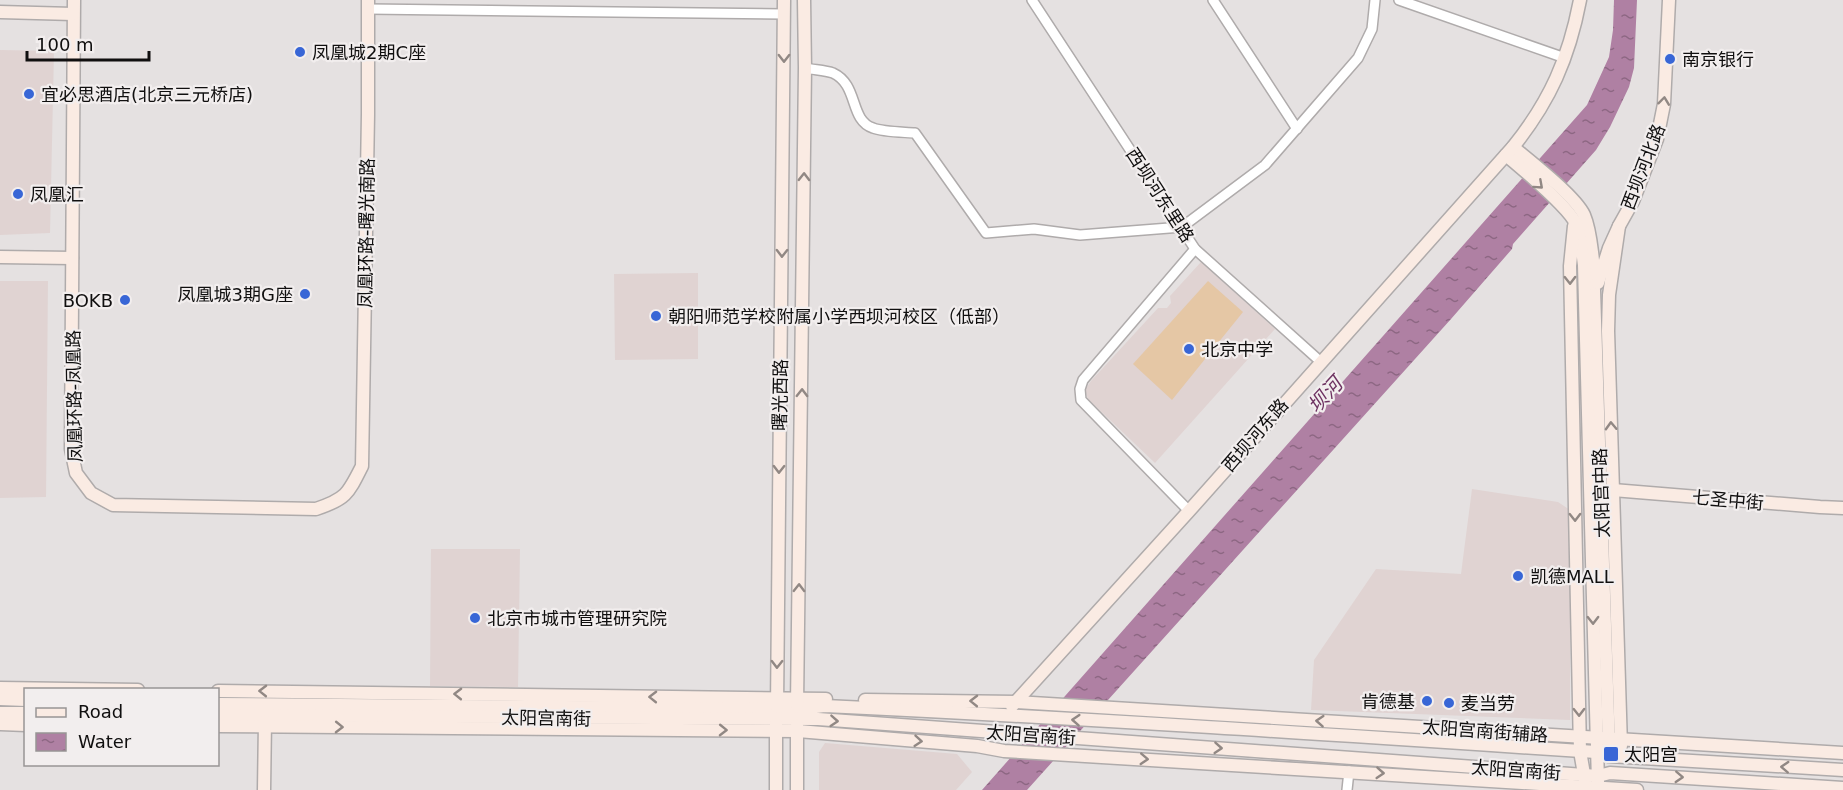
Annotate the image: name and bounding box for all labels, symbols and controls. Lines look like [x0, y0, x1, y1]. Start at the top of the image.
scale bar [27, 24, 148, 62]
text: 100 m [36, 34, 94, 55]
place label: 凤凰城2期C座 [312, 42, 426, 63]
marker: 凤凰城2期C座 [293, 45, 307, 59]
place label: 南京银行 [1682, 49, 1754, 70]
marker: 南京银行 [1663, 52, 1677, 66]
one-way arrow [778, 54, 790, 63]
place label: 宜必思酒店(北京三元桥店) [41, 84, 253, 105]
marker: 宜必思酒店(北京三元桥店) [22, 87, 36, 101]
one-way arrow [1657, 96, 1670, 105]
street label: 西坝河北路 [1617, 121, 1669, 213]
street label: 西坝河东里路 [1122, 144, 1198, 246]
street label: 凤凰环路-曙光南路 [354, 158, 378, 308]
one-way arrow [798, 172, 810, 181]
one-way arrow [1533, 178, 1543, 189]
place label: 凤凰汇 [30, 184, 84, 205]
marker: 凤凰汇 [11, 187, 25, 201]
one-way arrow [775, 249, 788, 258]
one-way arrow [1564, 275, 1576, 284]
place label: 凤凰城3期G座 [178, 284, 293, 305]
marker: 凤凰城3期G座 [298, 287, 312, 301]
place label: BOKB [63, 290, 113, 311]
marker: BOKB [118, 293, 132, 307]
place label: 朝阳师范学校附属小学西坝河校区（低部） [668, 306, 1010, 327]
marker: 朝阳师范学校附属小学西坝河校区（低部） [649, 309, 663, 323]
street label: 凤凰环路-凤凰路 [62, 330, 86, 462]
place label: 北京中学 [1201, 339, 1273, 360]
marker: 北京中学 [1182, 342, 1196, 356]
street label: 曙光西路 [769, 359, 791, 431]
water label: 坝河 [1303, 369, 1350, 418]
one-way arrow [795, 388, 808, 397]
street label: 西坝河东路 [1218, 394, 1292, 476]
one-way arrow [1605, 421, 1617, 430]
street label: 太阳宫中路 [1589, 448, 1613, 538]
one-way arrow [773, 465, 785, 474]
street label: 七圣中街 [1691, 486, 1765, 514]
one-way arrow [1569, 512, 1581, 521]
place label: 凯德MALL [1530, 566, 1614, 587]
marker: 凯德MALL [1511, 569, 1525, 583]
one-way arrow [792, 583, 805, 592]
place label: 北京市城市管理研究院 [487, 608, 667, 629]
marker: 北京市城市管理研究院 [468, 611, 482, 625]
one-way arrow [1587, 615, 1599, 624]
one-way arrow [771, 660, 783, 669]
one-way arrow [258, 685, 267, 697]
legend [24, 688, 219, 766]
one-way arrow [453, 688, 462, 700]
one-way arrow [648, 691, 657, 703]
place label: 肯德基 [1361, 691, 1415, 712]
place label: 麦当劳 [1461, 693, 1515, 714]
marker: 肯德基 [1420, 694, 1434, 708]
one-way arrow [969, 695, 978, 708]
marker: 麦当劳 [1442, 696, 1456, 710]
text: Road [78, 701, 123, 722]
street label: 太阳宫南街 [501, 707, 591, 729]
one-way arrow [1573, 707, 1585, 716]
one-way arrow [1072, 713, 1081, 726]
one-way arrow [830, 714, 839, 727]
one-way arrow [1315, 714, 1324, 727]
street label: 太阳宫南街辅路 [1421, 716, 1549, 746]
one-way arrow [334, 721, 343, 733]
street label: 太阳宫南街 [985, 721, 1077, 749]
one-way arrow [718, 724, 727, 736]
text: Water [78, 731, 132, 752]
one-way arrow [913, 734, 922, 747]
one-way arrow [1214, 742, 1223, 755]
place label: 太阳宫 [1624, 744, 1678, 765]
marker: 太阳宫 [1602, 745, 1620, 763]
one-way arrow [1139, 752, 1148, 765]
street label: 太阳宫南街 [1470, 756, 1562, 784]
one-way arrow [1780, 760, 1789, 773]
one-way arrow [1376, 766, 1385, 779]
one-way arrow [1674, 771, 1683, 784]

